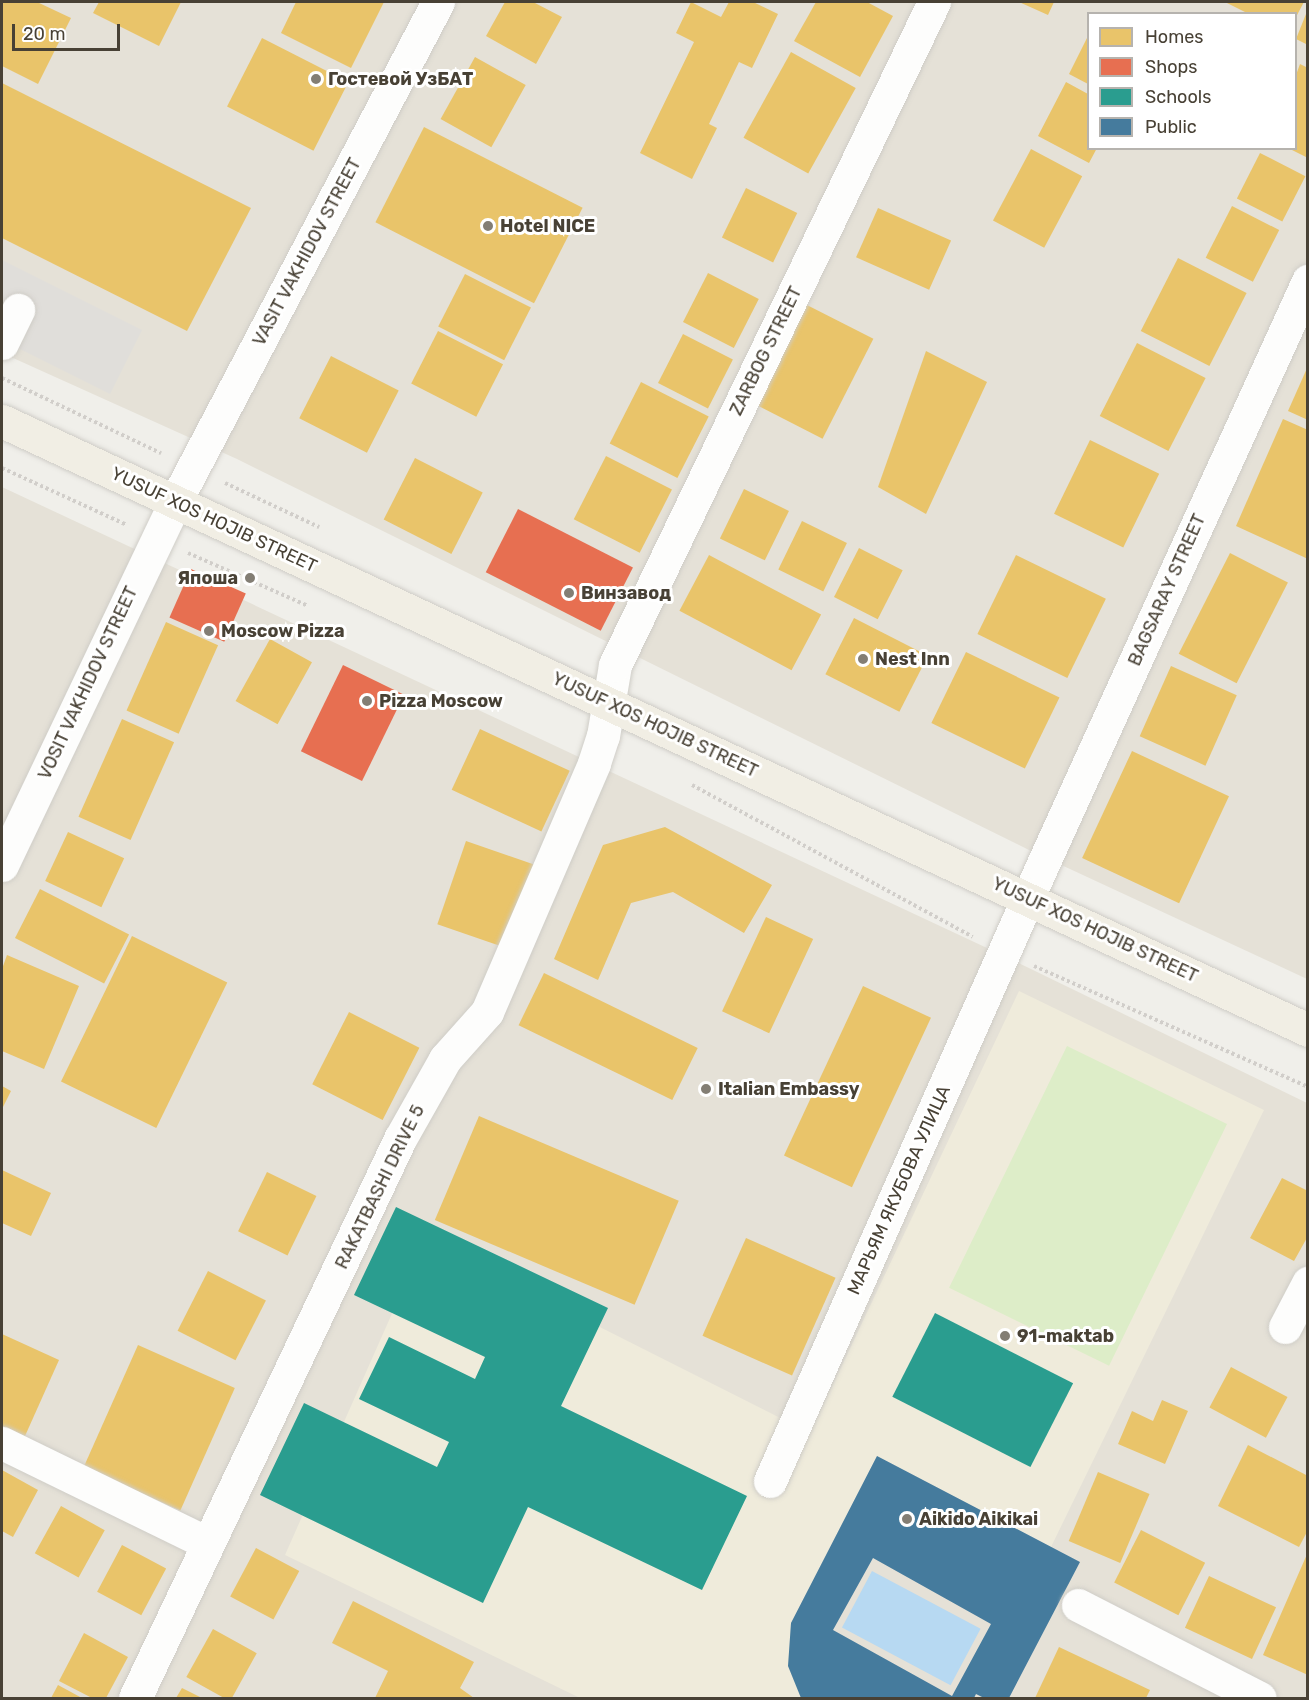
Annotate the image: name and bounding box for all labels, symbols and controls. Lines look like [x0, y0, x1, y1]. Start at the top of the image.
scale bar [15, 12, 123, 50]
legend [1087, 12, 1297, 150]
text: 20 m [23, 23, 65, 45]
text: Homes [1145, 26, 1203, 48]
text: Shops [1145, 56, 1197, 78]
place label: Гостевой УзБАТ [328, 68, 473, 90]
marker: Гостевой УзБАТ [309, 72, 323, 86]
text: Schools [1145, 86, 1211, 108]
text: Public [1145, 116, 1197, 138]
street label: VASIT VAKHIDOV STREET [248, 154, 366, 350]
place label: Hotel NICE [500, 215, 595, 237]
marker: Hotel NICE [481, 219, 495, 233]
street label: ZARBOG STREET [725, 283, 807, 419]
street label: YUSUF XOS HOJIB STREET [107, 463, 321, 577]
street label: BAGSARАY STREET [1124, 510, 1210, 670]
place label: Япоша [177, 567, 238, 589]
marker: Япоша [243, 571, 257, 585]
street label: VOSIT VAKHIDOV STREET [33, 582, 143, 784]
place label: Винзавод [581, 582, 671, 604]
marker: Винзавод [562, 586, 576, 600]
place label: Moscow Pizza [221, 620, 345, 642]
marker: Moscow Pizza [202, 624, 216, 638]
place label: Nest Inn [875, 648, 950, 670]
marker: Nest Inn [856, 652, 870, 666]
street label: YUSUF XOS HOJIB STREET [548, 668, 762, 782]
place label: Pizza Moscow [379, 690, 503, 712]
marker: Pizza Moscow [360, 694, 374, 708]
street label: YUSUF XOS HOJIB STREET [988, 873, 1202, 987]
place label: Italian Embassy [718, 1078, 859, 1100]
marker: Italian Embassy [699, 1082, 713, 1096]
street label: МАРЬЯМ ЯКУБОВА УЛИЦА [843, 1082, 955, 1298]
street label: RAKATBASHI DRIVE 5 [331, 1101, 429, 1273]
place label: 91-maktab [1017, 1325, 1114, 1347]
marker: 91-maktab [998, 1329, 1012, 1343]
place label: Aikido Aikikai [919, 1508, 1039, 1530]
marker: Aikido Aikikai [900, 1512, 914, 1526]

